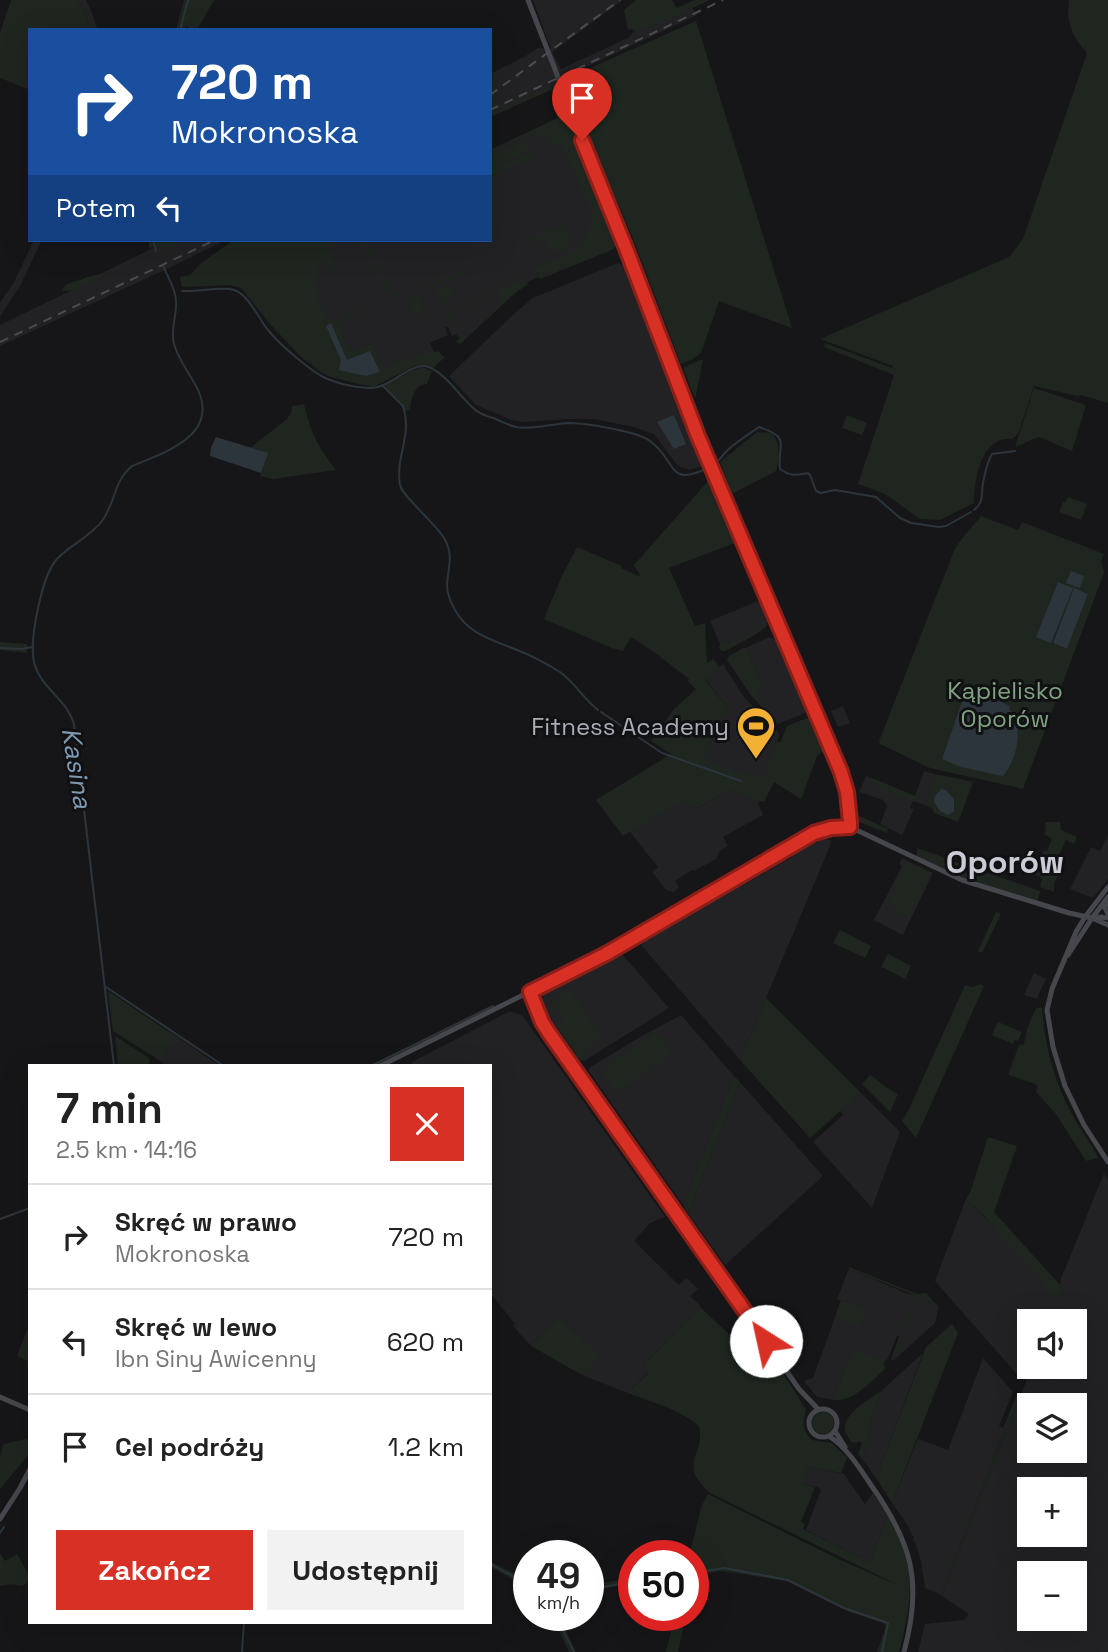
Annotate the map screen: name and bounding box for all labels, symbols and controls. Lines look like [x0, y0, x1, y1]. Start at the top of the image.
text: 720 m [171, 51, 313, 113]
icon: right [56, 56, 147, 147]
pin [552, 68, 612, 140]
icon: arrive [563, 79, 601, 117]
text: Mokronoska [171, 112, 358, 152]
icon: left [150, 189, 188, 227]
text: Potem [56, 191, 136, 225]
park label: Kąpielisko Oporów [947, 675, 1063, 734]
sports icon: Fitness Academy [735, 705, 777, 760]
place label: Fitness Academy [531, 711, 729, 742]
water label: Kasina [54, 725, 100, 812]
district label: Oporów [946, 842, 1064, 882]
text: 7 min [56, 1082, 163, 1135]
button: close [390, 1087, 464, 1161]
text: 2.5 km · 14:16 [56, 1135, 197, 1165]
text: Skręć w prawo [115, 1205, 297, 1239]
icon: right [56, 1218, 94, 1256]
text: 720 m [388, 1220, 464, 1254]
text: Mokronoska [115, 1239, 250, 1269]
position arrow [729, 1304, 803, 1378]
map controls [1017, 1309, 1087, 1631]
button: sound [1017, 1309, 1087, 1379]
text: Skręć w lewo [115, 1310, 277, 1344]
icon: left [56, 1323, 94, 1361]
text: 620 m [387, 1325, 464, 1359]
text: Ibn Siny Awicenny [115, 1344, 317, 1374]
button: layers [1017, 1393, 1087, 1463]
icon: arrive [56, 1428, 94, 1466]
text: Cel podróży [115, 1430, 264, 1464]
text: 1.2 km [388, 1430, 464, 1464]
button: + [1017, 1477, 1087, 1547]
button: Zakończ [56, 1530, 253, 1610]
button: Udostępnij [267, 1530, 464, 1610]
speed limit sign: 50 [618, 1540, 709, 1631]
text: 49 [537, 1554, 580, 1598]
button: − [1017, 1561, 1087, 1631]
text: km/h [537, 1591, 580, 1614]

